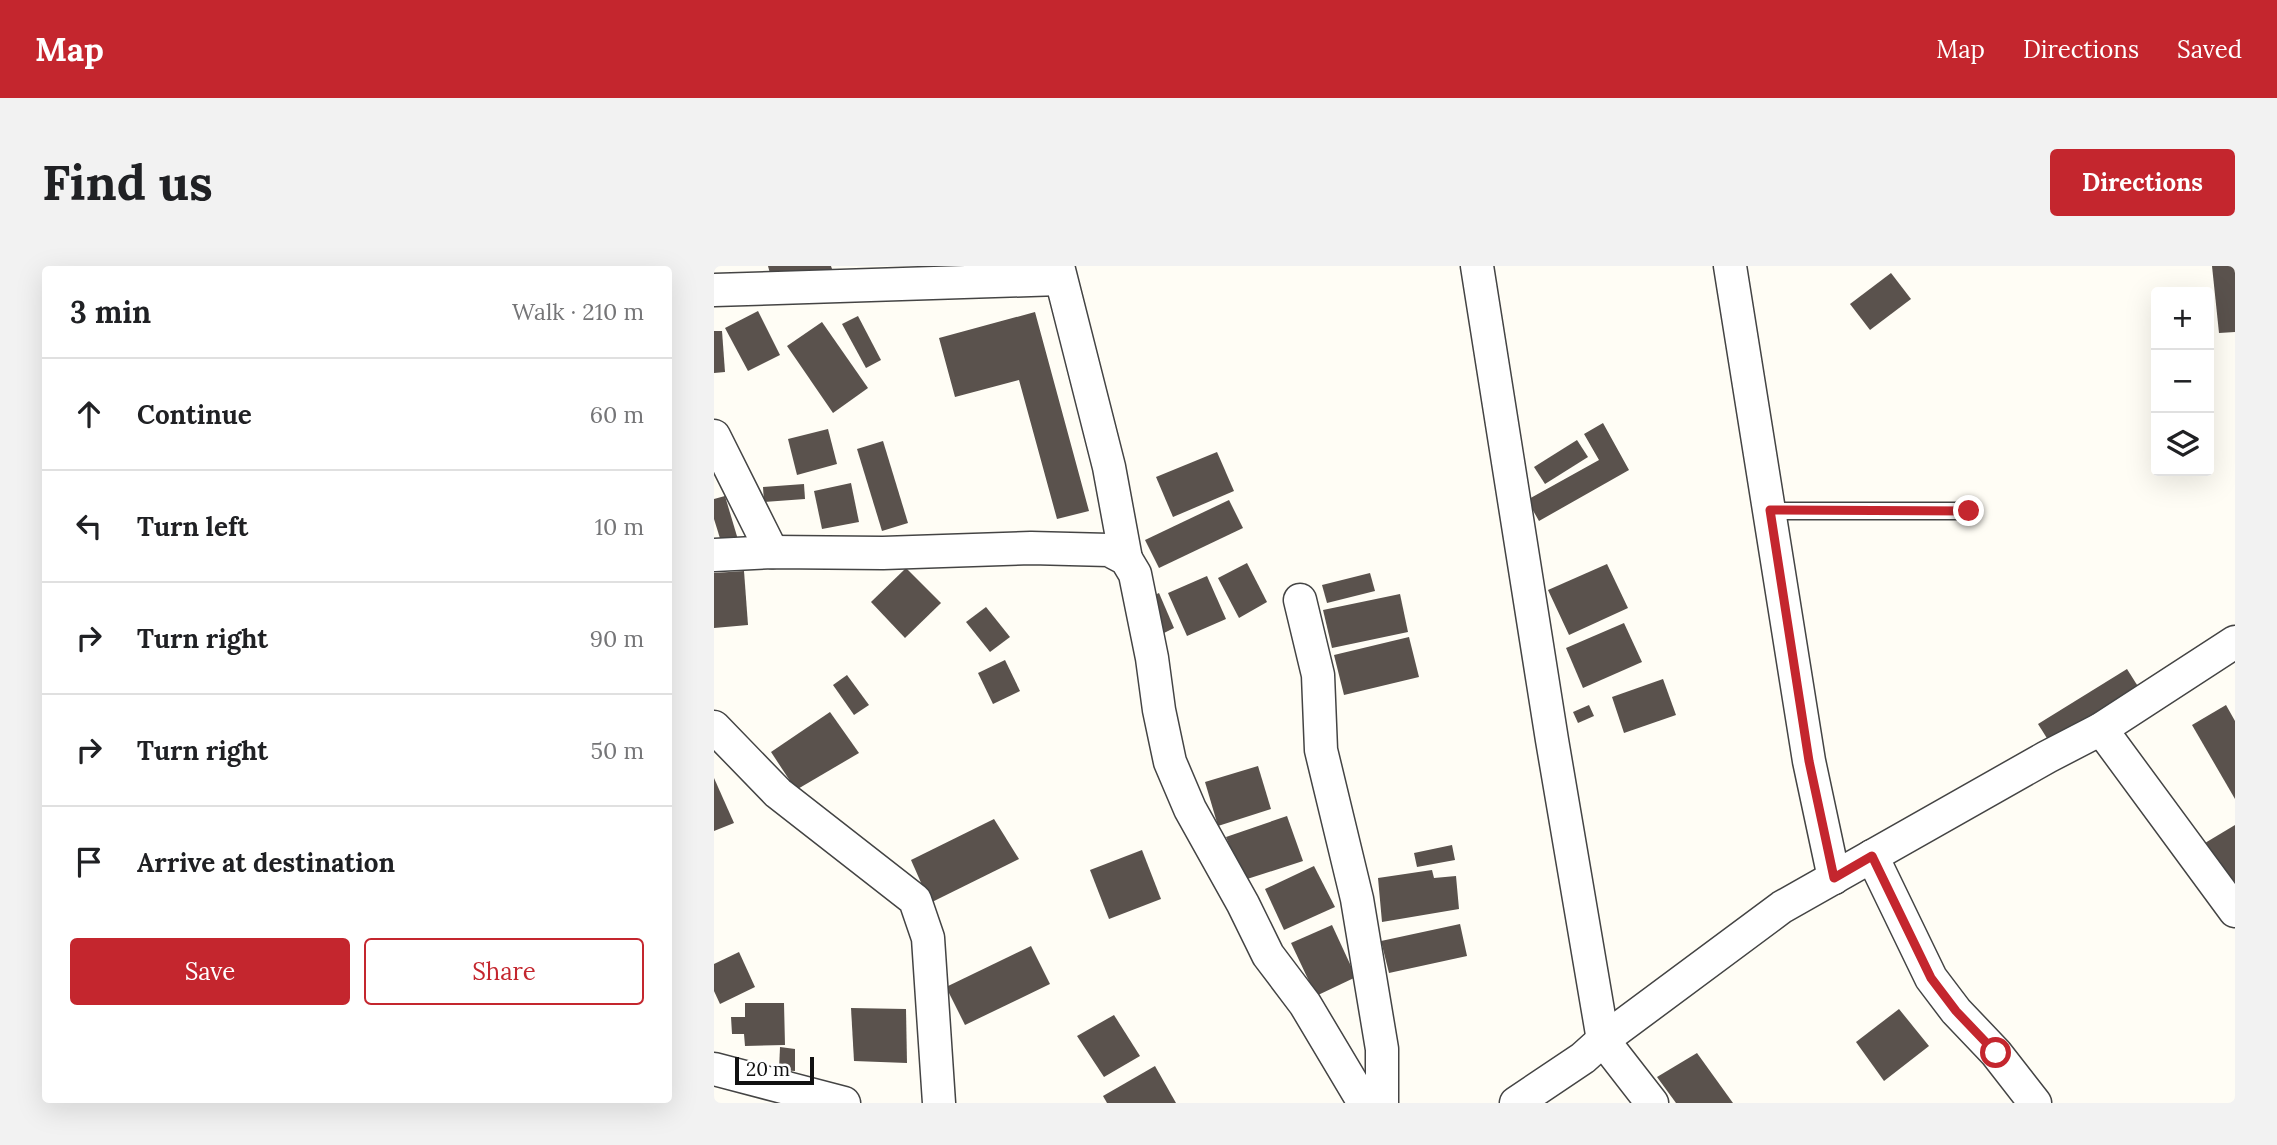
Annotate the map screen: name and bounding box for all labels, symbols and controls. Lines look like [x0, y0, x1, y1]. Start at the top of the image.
text: Map [35, 28, 104, 70]
text: Map [1936, 34, 1985, 65]
text: Directions [2023, 34, 2139, 65]
text: Saved [2177, 34, 2242, 65]
button: Directions [2050, 149, 2235, 216]
text: Find us [42, 151, 213, 213]
map controls [2151, 287, 2214, 476]
button: + [2151, 287, 2214, 350]
text: 3 min [70, 293, 151, 331]
text: Walk · 210 m [512, 297, 644, 326]
button: − [2151, 350, 2214, 413]
icon: ahead [70, 395, 108, 433]
text: Continue [137, 398, 252, 431]
text: 60 m [590, 400, 644, 429]
button: layers [2151, 413, 2214, 476]
route end [1953, 495, 1984, 526]
icon: left [70, 507, 108, 545]
text: Turn left [137, 510, 248, 543]
text: 10 m [595, 512, 644, 541]
icon: right [70, 619, 108, 657]
text: Turn right [137, 622, 268, 655]
text: 90 m [590, 624, 644, 653]
icon: right [70, 731, 108, 769]
text: Turn right [137, 734, 268, 767]
text: 50 m [591, 736, 644, 765]
icon: arrive [70, 843, 108, 881]
text: Arrive at destination [137, 846, 395, 879]
button: Save [70, 938, 350, 1005]
button: Share [364, 938, 644, 1005]
route start [1980, 1037, 2011, 1068]
scale bar [735, 1054, 814, 1086]
text: 20 m [746, 1057, 790, 1081]

